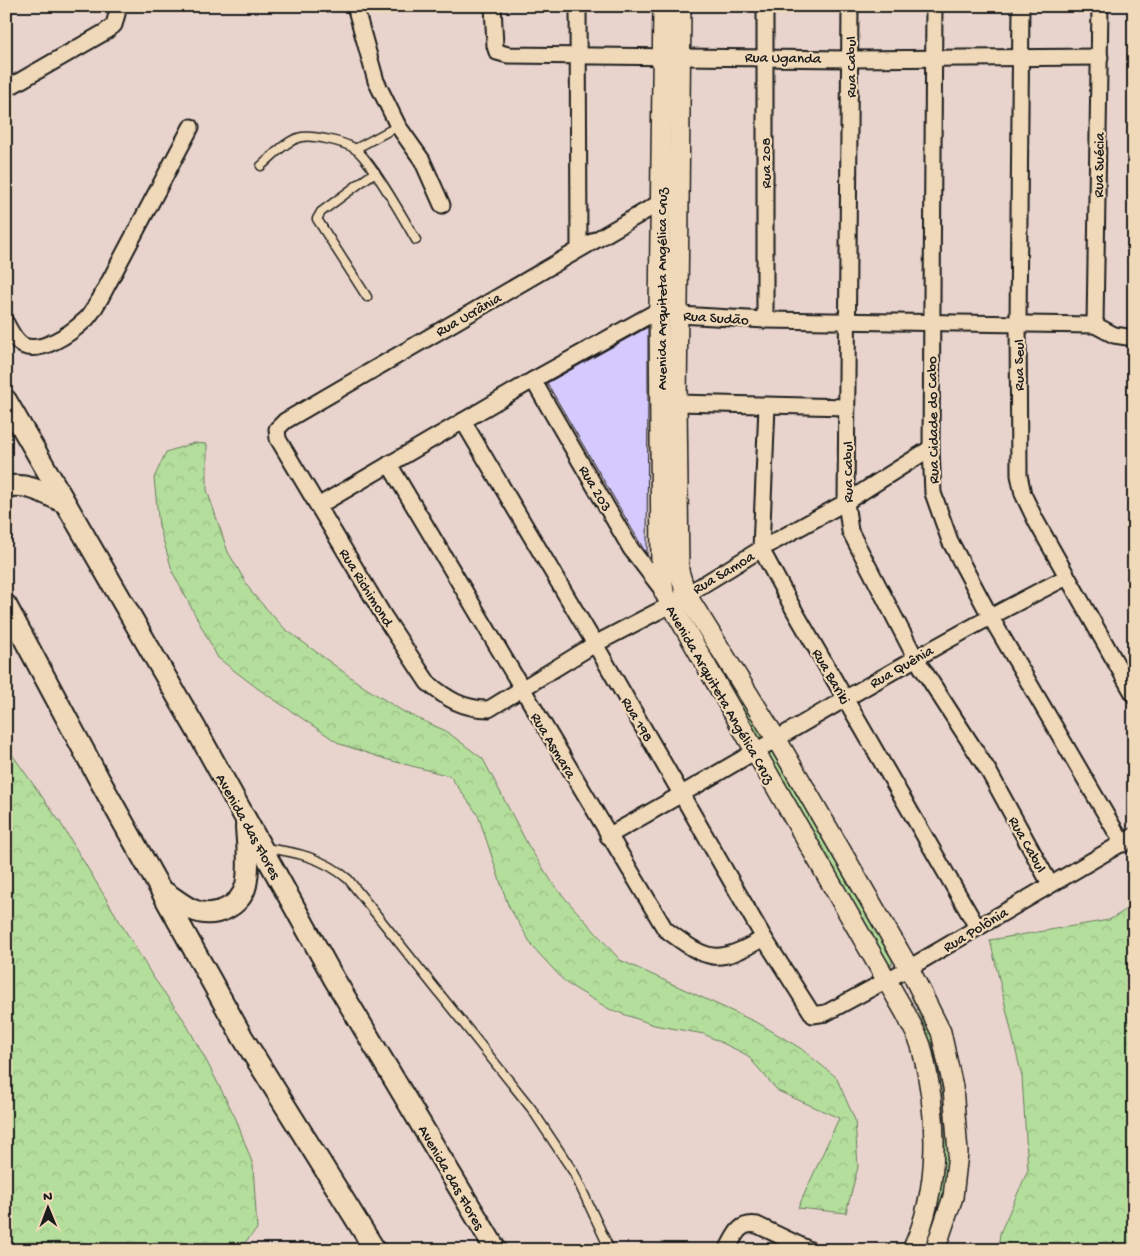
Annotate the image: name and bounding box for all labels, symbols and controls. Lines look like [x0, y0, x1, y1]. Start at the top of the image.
street label: Rua Cabul [843, 36, 861, 98]
street label: Rua Uganda [745, 49, 822, 69]
street label: Rua Suécia [1090, 132, 1110, 198]
street label: Rua 208 [758, 138, 776, 188]
street label: Avenida Arquiteta Angélica Cruz [654, 187, 672, 390]
street label: Rua Ucrânia [433, 289, 506, 342]
street label: Rua Sudão [682, 308, 749, 330]
street label: Rua Seul [1011, 339, 1029, 391]
street label: Rua Cidade do Cabo [924, 356, 944, 484]
street label: Rua Cabul [840, 441, 858, 503]
street label: Rua 203 [574, 463, 615, 516]
street label: Rua Richimond [334, 546, 397, 631]
street label: Rua Samoa [690, 548, 759, 599]
street label: Avenida Arquiteta Angélica Cruz [661, 603, 778, 787]
street label: Rua Quênia [867, 642, 938, 693]
street label: Rua Bariki [807, 646, 853, 708]
street label: Rua 198 [616, 694, 656, 746]
street label: Rua Asmara [526, 710, 579, 783]
street label: Avenida das Flores [211, 771, 284, 883]
street label: Rua Cabul [1003, 814, 1049, 876]
street label: Rua Polônia [940, 904, 1012, 957]
street label: Avenida das Flores [413, 1122, 488, 1234]
north arrow [22, 1184, 72, 1234]
text: N [43, 1189, 53, 1206]

